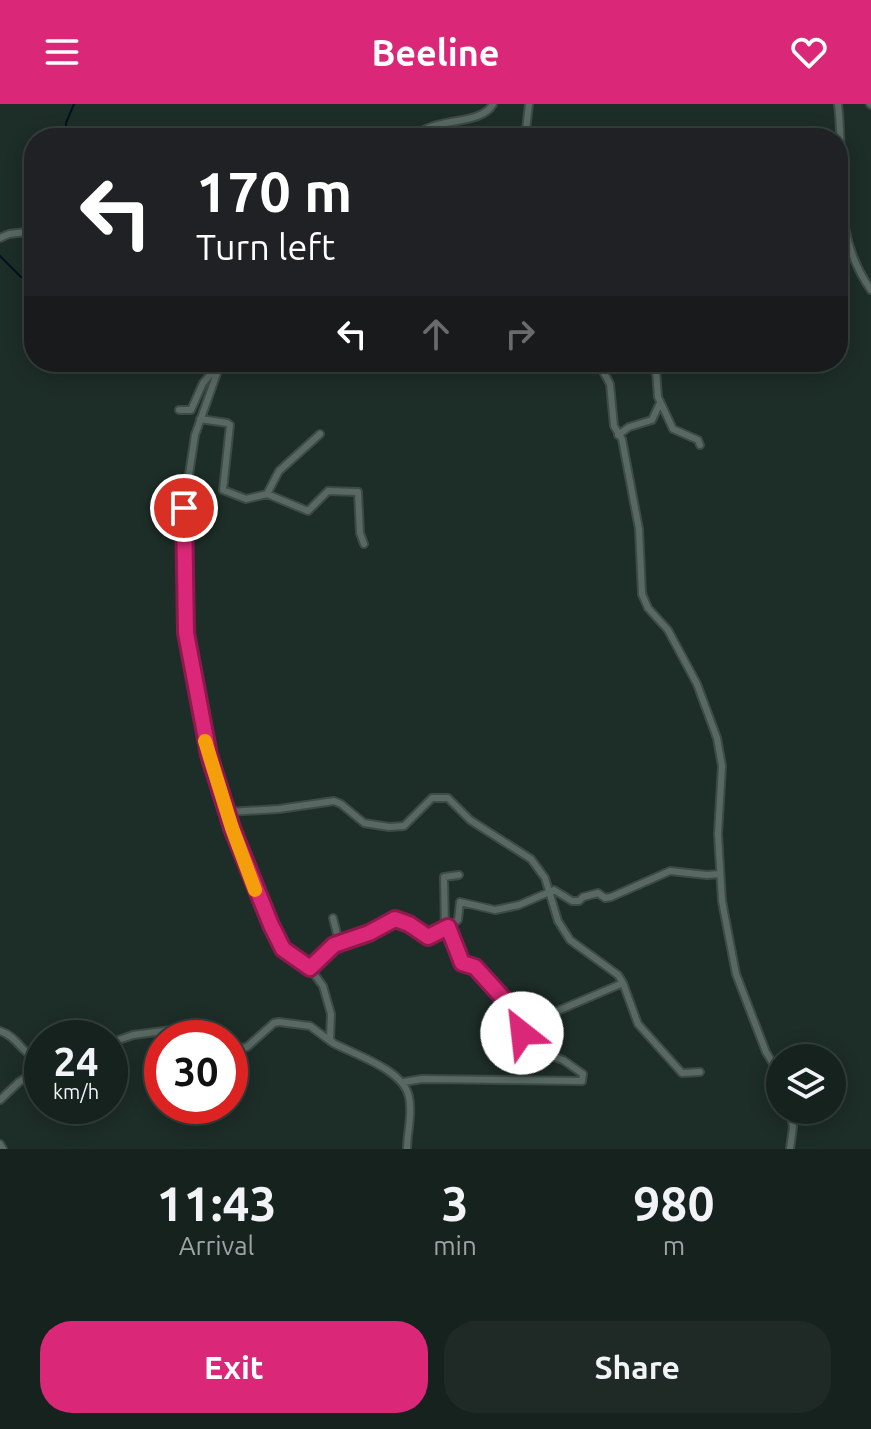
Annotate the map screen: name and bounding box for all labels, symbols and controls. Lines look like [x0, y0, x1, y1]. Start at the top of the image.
icon: menu [40, 30, 84, 74]
icon: heart [787, 30, 831, 74]
text: Beeline [371, 32, 500, 73]
icon: left [64, 160, 168, 264]
text: 170 m [196, 160, 352, 223]
text: Turn left [196, 226, 335, 267]
icon: left [330, 312, 374, 356]
icon: ahead [414, 312, 458, 356]
icon: right [498, 312, 542, 356]
pin [150, 474, 218, 542]
icon: arrive [162, 486, 206, 530]
position arrow [480, 991, 564, 1075]
speed limit sign: 30 [144, 1020, 248, 1124]
text: 24 [53, 1039, 99, 1084]
map controls [766, 1044, 846, 1124]
button: layers [766, 1044, 846, 1124]
text: km/h [53, 1080, 99, 1103]
text: 11:43 [157, 1176, 277, 1230]
text: 3 [441, 1176, 468, 1230]
text: 980 [633, 1176, 714, 1230]
text: Arrival [179, 1231, 254, 1260]
text: min [433, 1231, 477, 1260]
text: m [663, 1231, 685, 1260]
button: Exit [40, 1321, 428, 1413]
button: Share [444, 1321, 831, 1413]

